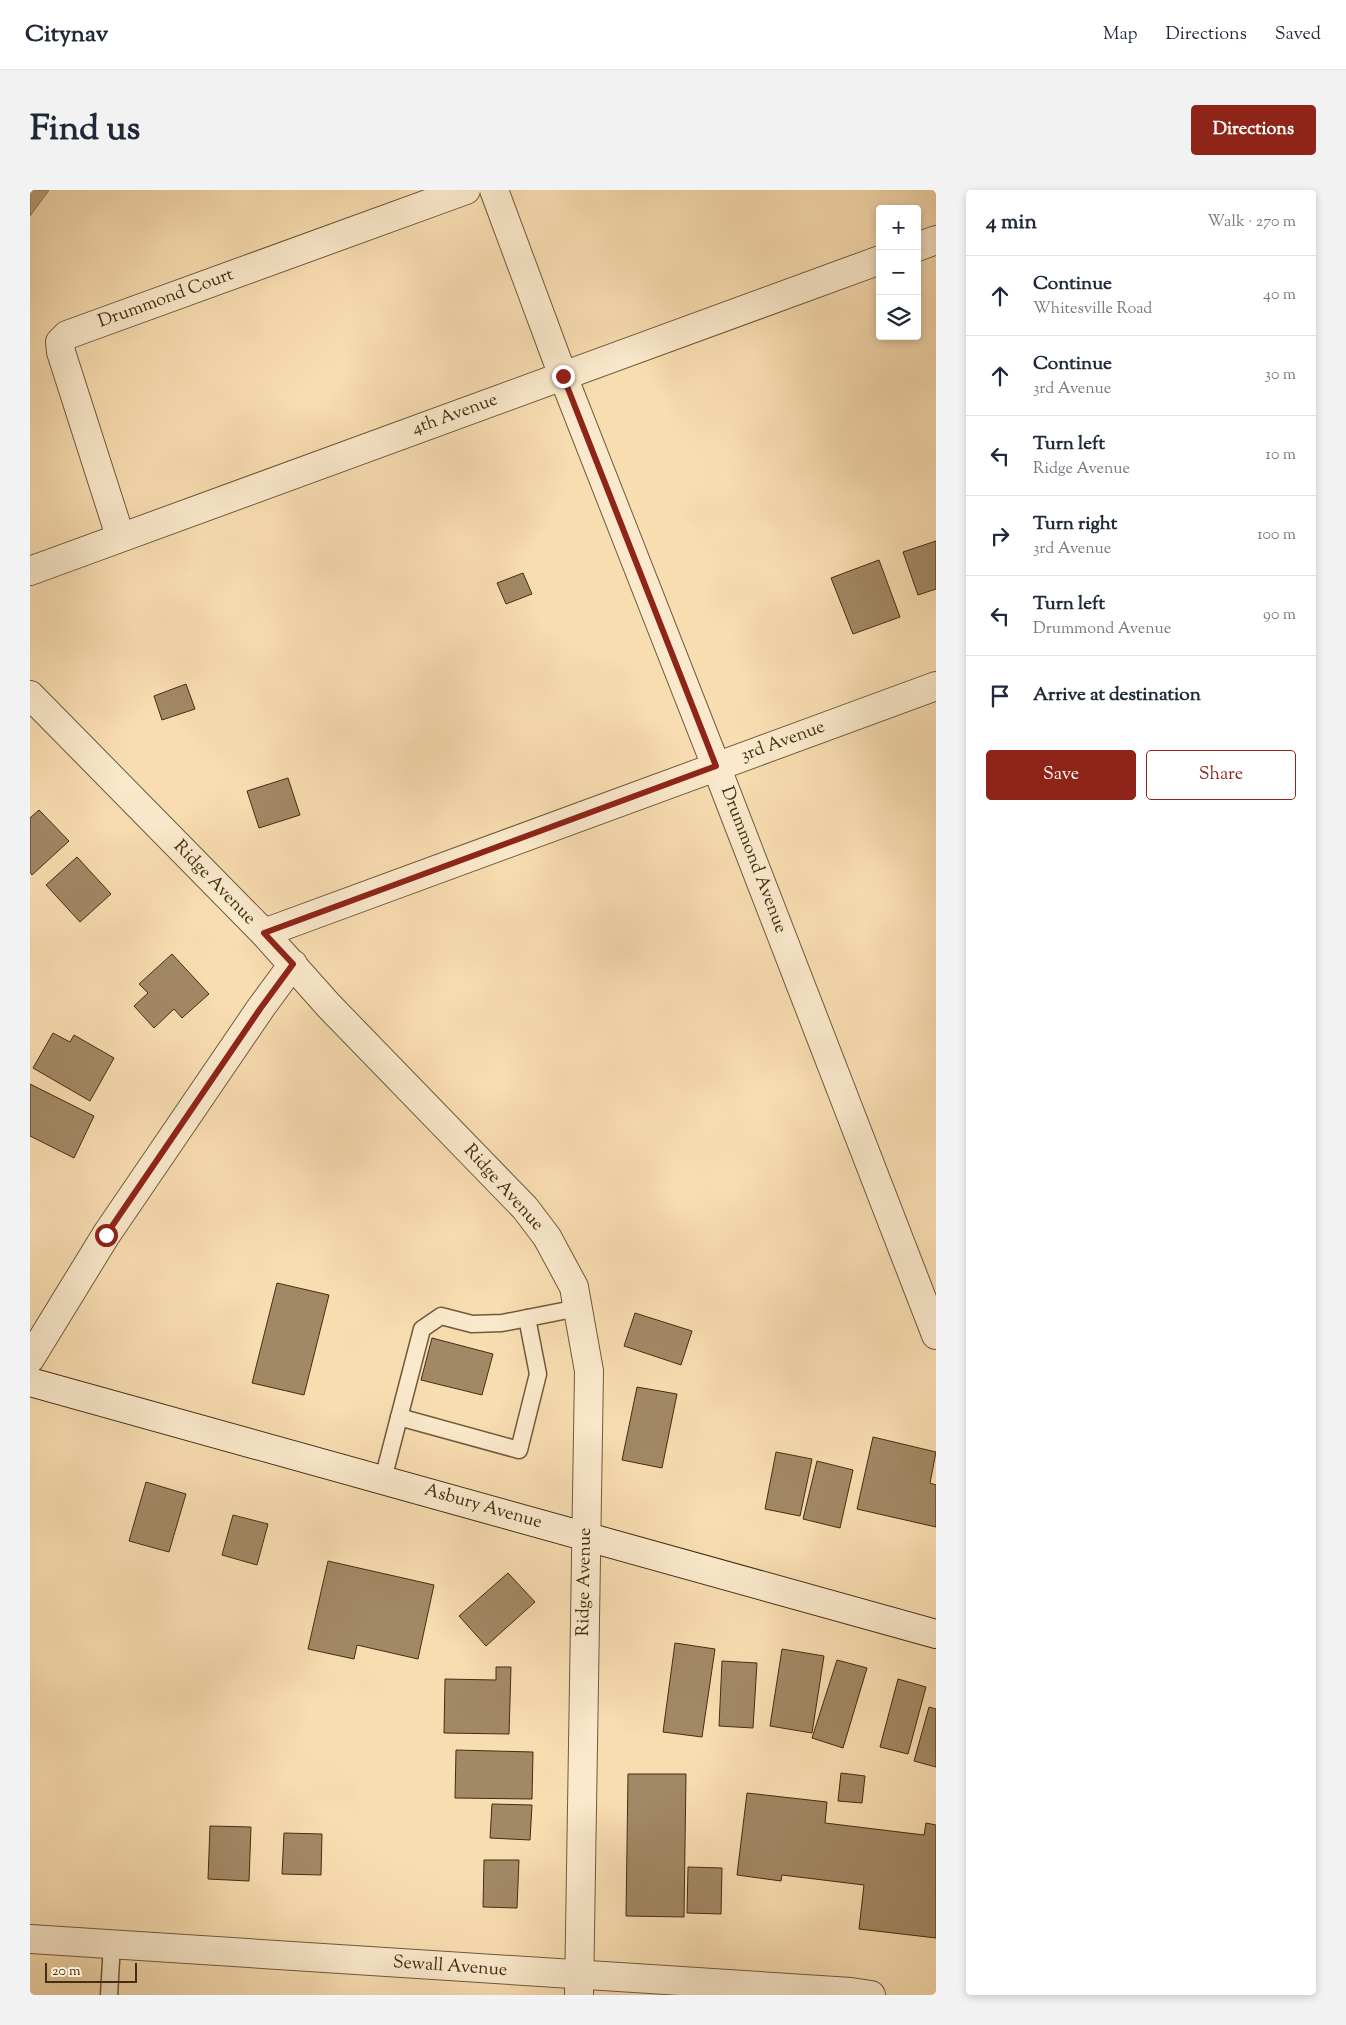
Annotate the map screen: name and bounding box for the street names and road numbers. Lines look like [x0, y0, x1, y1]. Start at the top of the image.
street label: Drummond Court [95, 262, 237, 336]
street label: 4th Avenue [408, 387, 502, 443]
street label: 3rd Avenue [737, 715, 829, 769]
street label: Drummond Avenue [713, 783, 793, 937]
street label: Ridge Avenue [167, 835, 261, 931]
street label: Ridge Avenue [457, 1139, 549, 1237]
street label: Asbury Avenue [421, 1478, 545, 1536]
street label: Ridge Avenue [571, 1527, 599, 1637]
street label: Sewall Avenue [392, 1950, 508, 1984]

